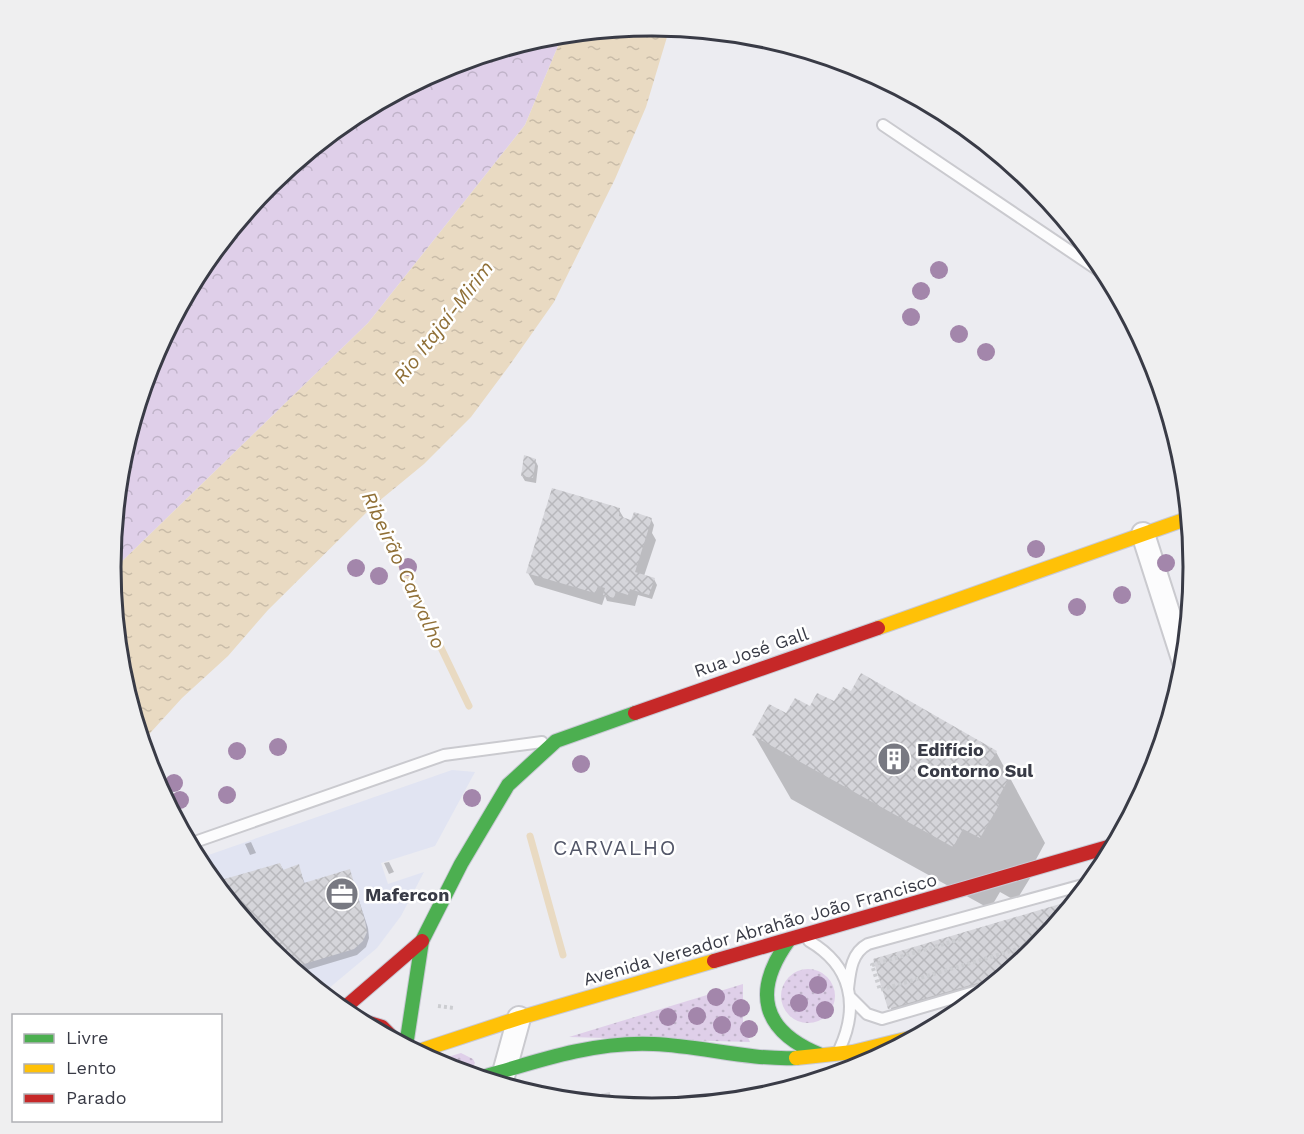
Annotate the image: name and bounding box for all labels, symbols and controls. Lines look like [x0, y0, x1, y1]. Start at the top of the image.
water label: Rio Itajaí-Mirim [388, 256, 498, 388]
water label: Ribeirão Carvalho [357, 487, 451, 653]
street label: Rua José Gall [691, 622, 811, 681]
place label: Edifício Contorno Sul [917, 739, 1033, 781]
building icon: Edifício Contorno Sul [876, 741, 912, 777]
district label: CARVALHO [553, 835, 677, 860]
street label: Avenida Vereador Abrahão João Francisco [581, 868, 939, 990]
office icon: Mafercon [324, 876, 360, 912]
place label: Mafercon [365, 884, 449, 905]
legend [12, 1014, 222, 1122]
text: Livre [66, 1027, 108, 1048]
text: Lento [66, 1057, 116, 1078]
text: Parado [66, 1087, 127, 1108]

